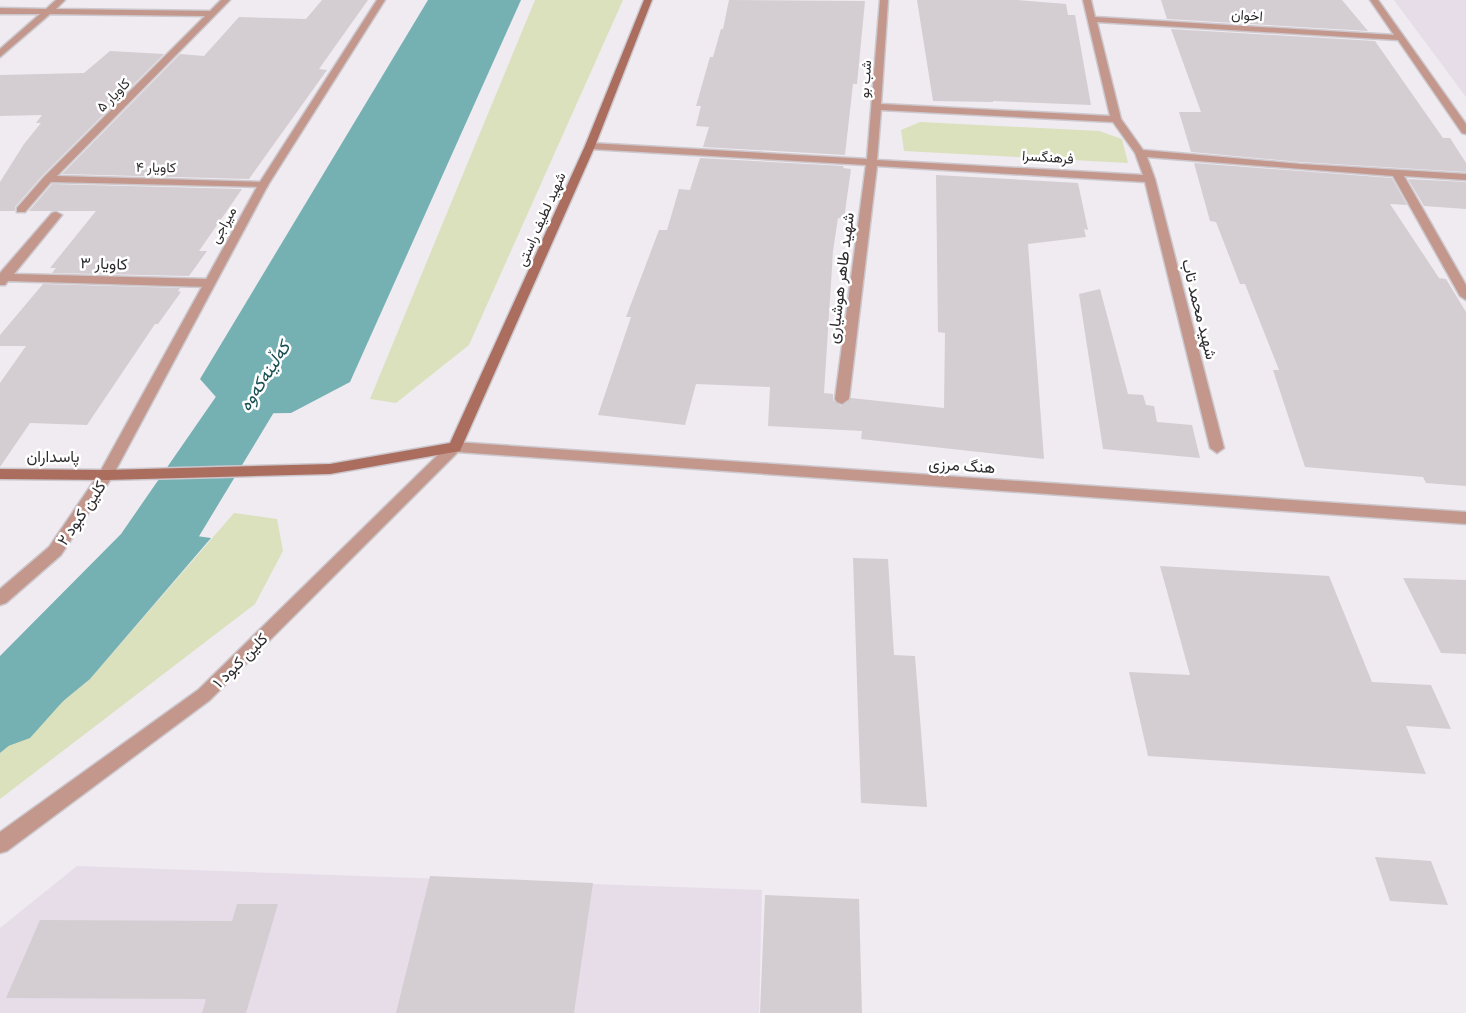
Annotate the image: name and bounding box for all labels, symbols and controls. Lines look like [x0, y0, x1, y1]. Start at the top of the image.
street label: اخوان [1231, 5, 1263, 25]
street label: شب بو [855, 60, 875, 98]
street label: کاویار ۵ [92, 74, 134, 116]
street label: فرهنگسرا [1022, 146, 1074, 168]
street label: کاویار ۴ [136, 158, 176, 176]
street label: شهید لطیف راستی [512, 169, 570, 269]
street label: میراجی [206, 203, 240, 247]
street label: شهید طاهر هوشیاری [822, 211, 859, 345]
street label: کاویار ۳ [80, 252, 128, 275]
street label: شهید محمد تاب [1177, 257, 1222, 362]
water label: کەڵینەکەوە [233, 334, 297, 415]
street label: پاسداران [27, 446, 79, 468]
street label: هنگ مرزی [928, 453, 996, 478]
street label: کلین کبود ۲ [52, 477, 111, 550]
street label: کلین کبود ۱ [208, 628, 272, 692]

